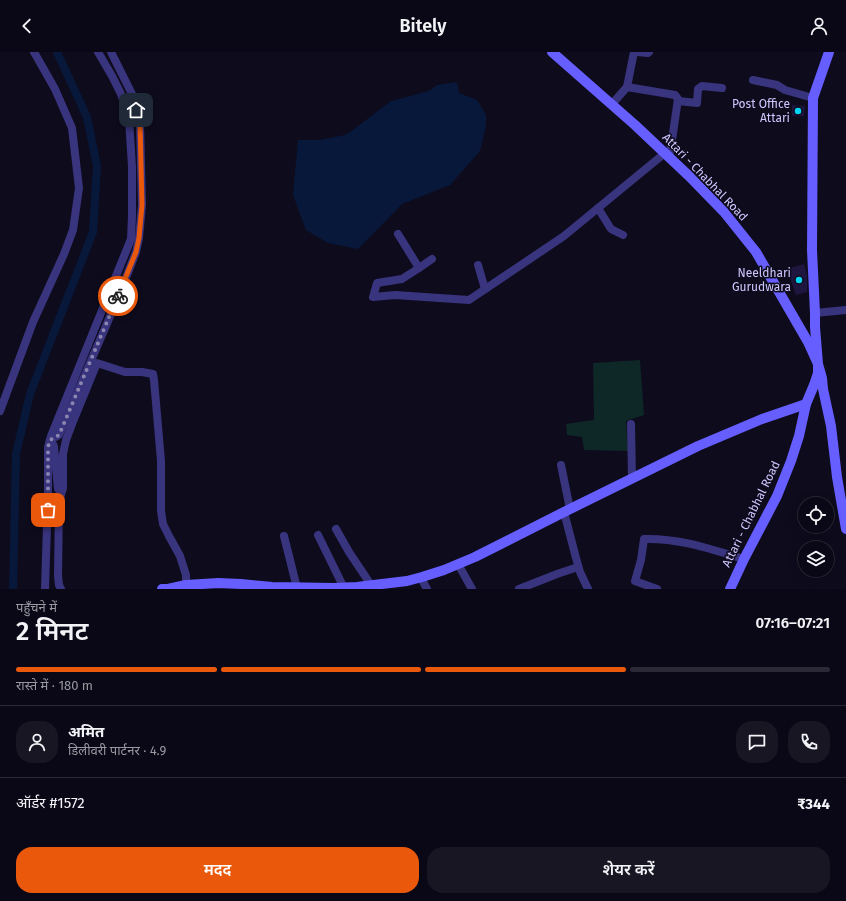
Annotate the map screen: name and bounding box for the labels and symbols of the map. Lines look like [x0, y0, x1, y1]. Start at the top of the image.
pin [119, 93, 153, 127]
place label: Post Office Attari [732, 97, 790, 125]
marker: Post Office Attari [793, 106, 803, 116]
street label: Attari - Chabhal Road [660, 130, 750, 224]
place label: Neeldhari Gurudwara [732, 266, 791, 294]
marker: Neeldhari Gurudwara [794, 275, 804, 285]
courier [98, 276, 138, 316]
street label: Attari - Chabhal Road [719, 459, 783, 569]
pin [31, 493, 65, 527]

